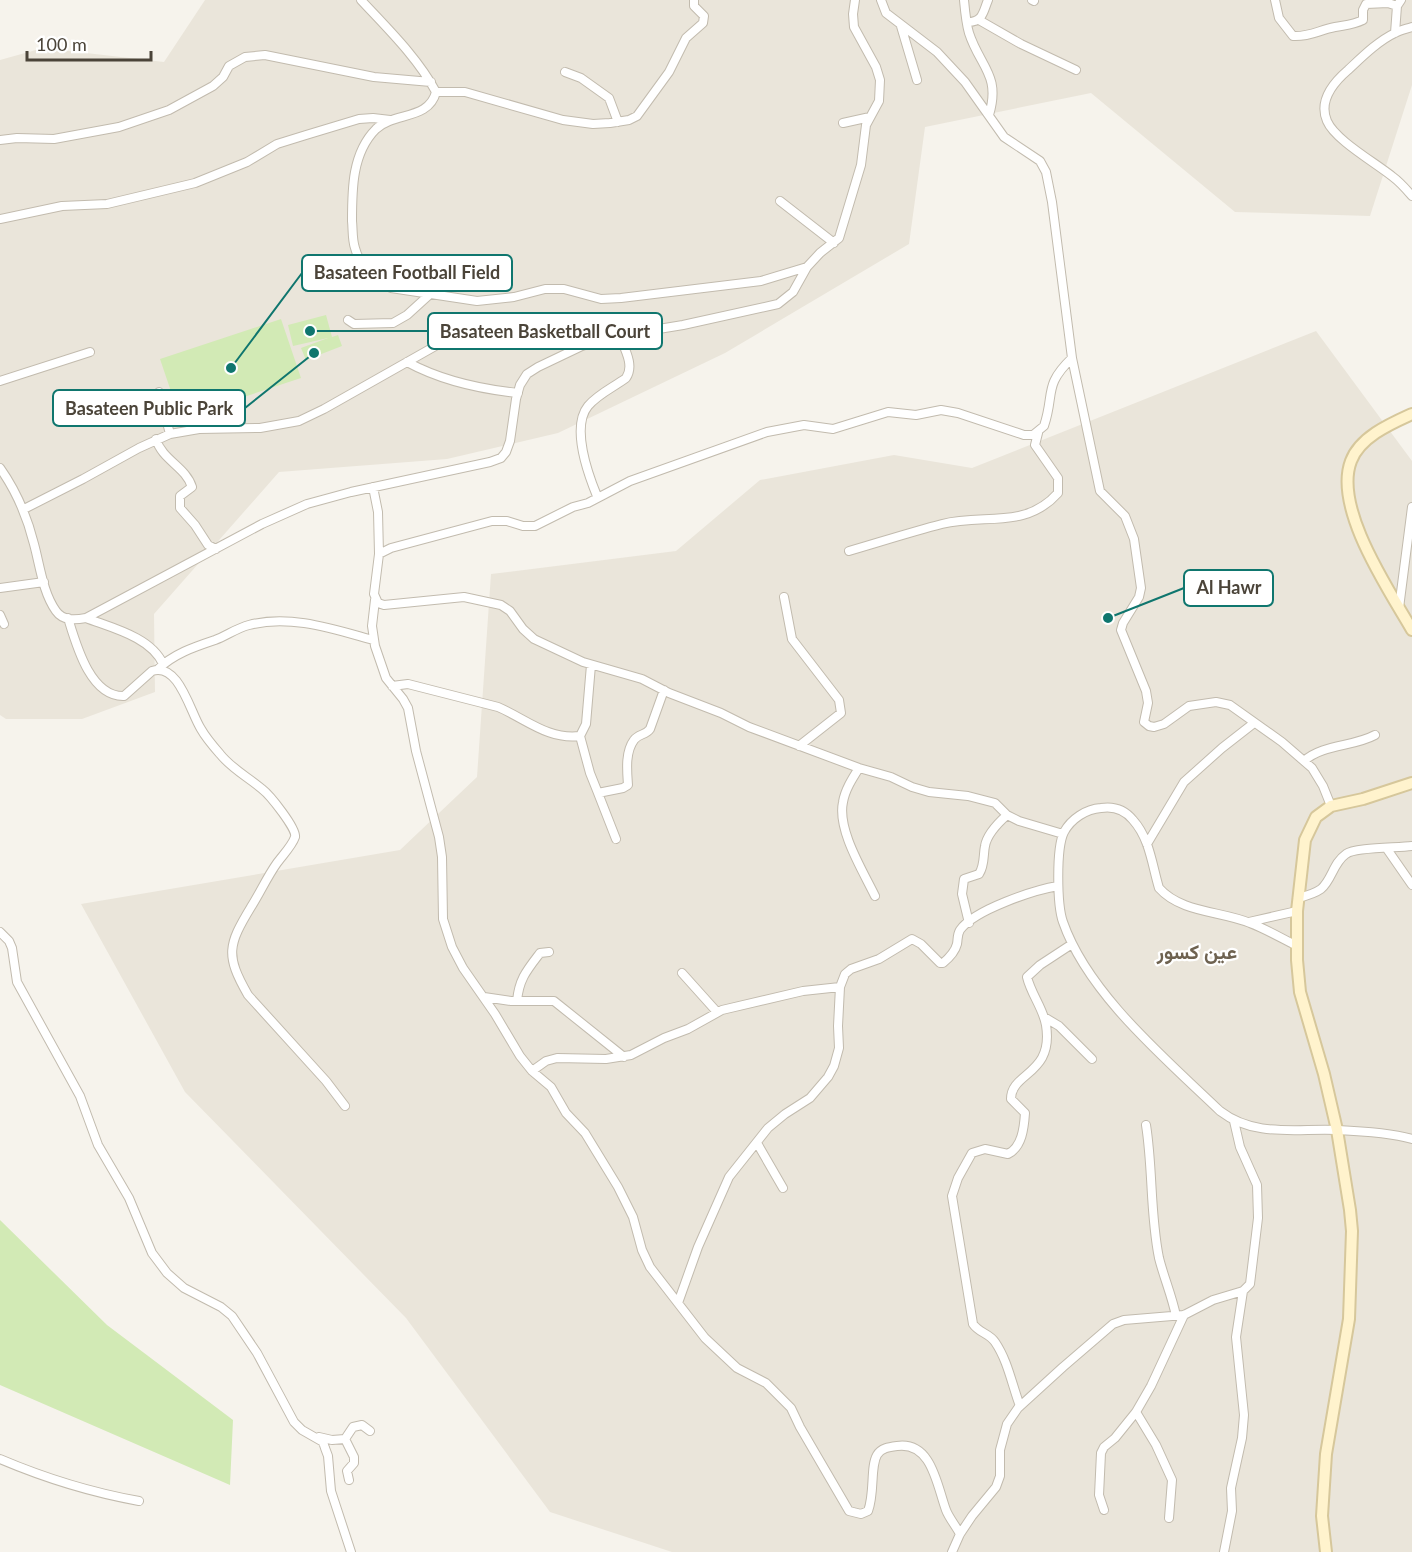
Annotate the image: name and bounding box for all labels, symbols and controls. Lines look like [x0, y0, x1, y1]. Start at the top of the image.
scale bar [27, 24, 152, 62]
text: 100 m [36, 33, 87, 55]
callout: Basateen Football Field [302, 255, 512, 291]
text: Basateen Football Field [314, 261, 500, 283]
callout: Basateen Basketball Court [428, 313, 662, 349]
text: Basateen Basketball Court [440, 320, 651, 342]
callout: Basateen Public Park [53, 390, 245, 426]
text: Basateen Public Park [65, 397, 233, 419]
callout: Al Hawr [1184, 570, 1273, 606]
text: Al Hawr [1195, 576, 1262, 598]
district label: عين كسور [1156, 939, 1237, 965]

